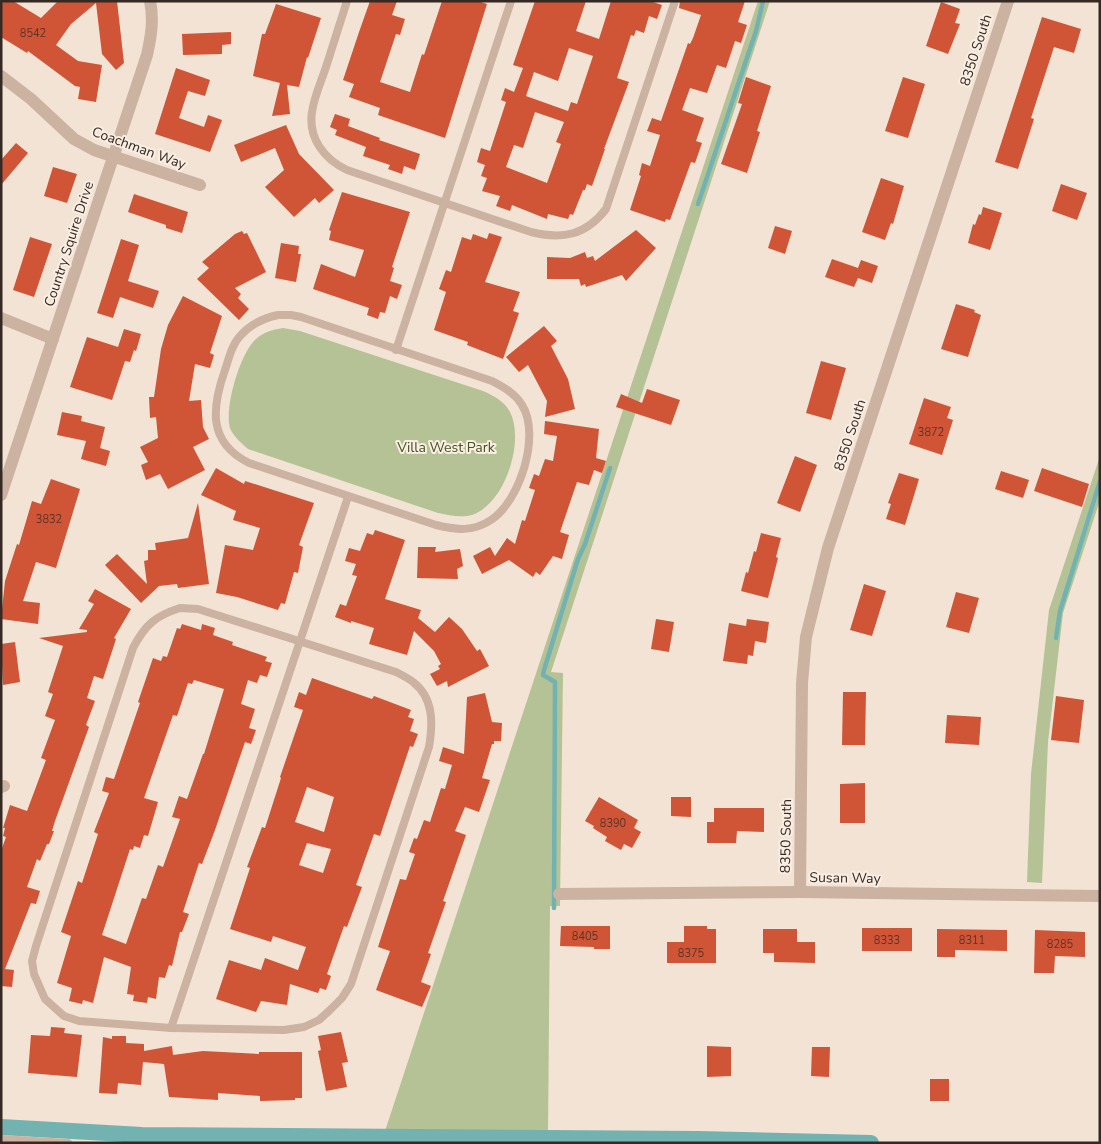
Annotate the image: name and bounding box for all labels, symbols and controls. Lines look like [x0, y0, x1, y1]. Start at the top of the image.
street label: 8350 South [955, 12, 997, 88]
house number: 8542 [20, 26, 46, 41]
street label: Coachman Way [89, 122, 189, 174]
street label: Country Squire Drive [40, 179, 98, 309]
street label: 8350 South [829, 397, 871, 473]
house number: 3872 [918, 425, 944, 440]
park label: Villa West Park [396, 438, 496, 457]
house number: 3832 [36, 512, 62, 527]
street label: 8350 South [776, 799, 796, 873]
house number: 8390 [600, 816, 627, 831]
street label: Susan Way [809, 868, 882, 888]
house number: 8405 [572, 929, 599, 944]
house number: 8333 [874, 933, 900, 948]
house number: 8311 [959, 933, 985, 948]
house number: 8285 [1047, 937, 1074, 952]
house number: 8375 [678, 946, 705, 961]

